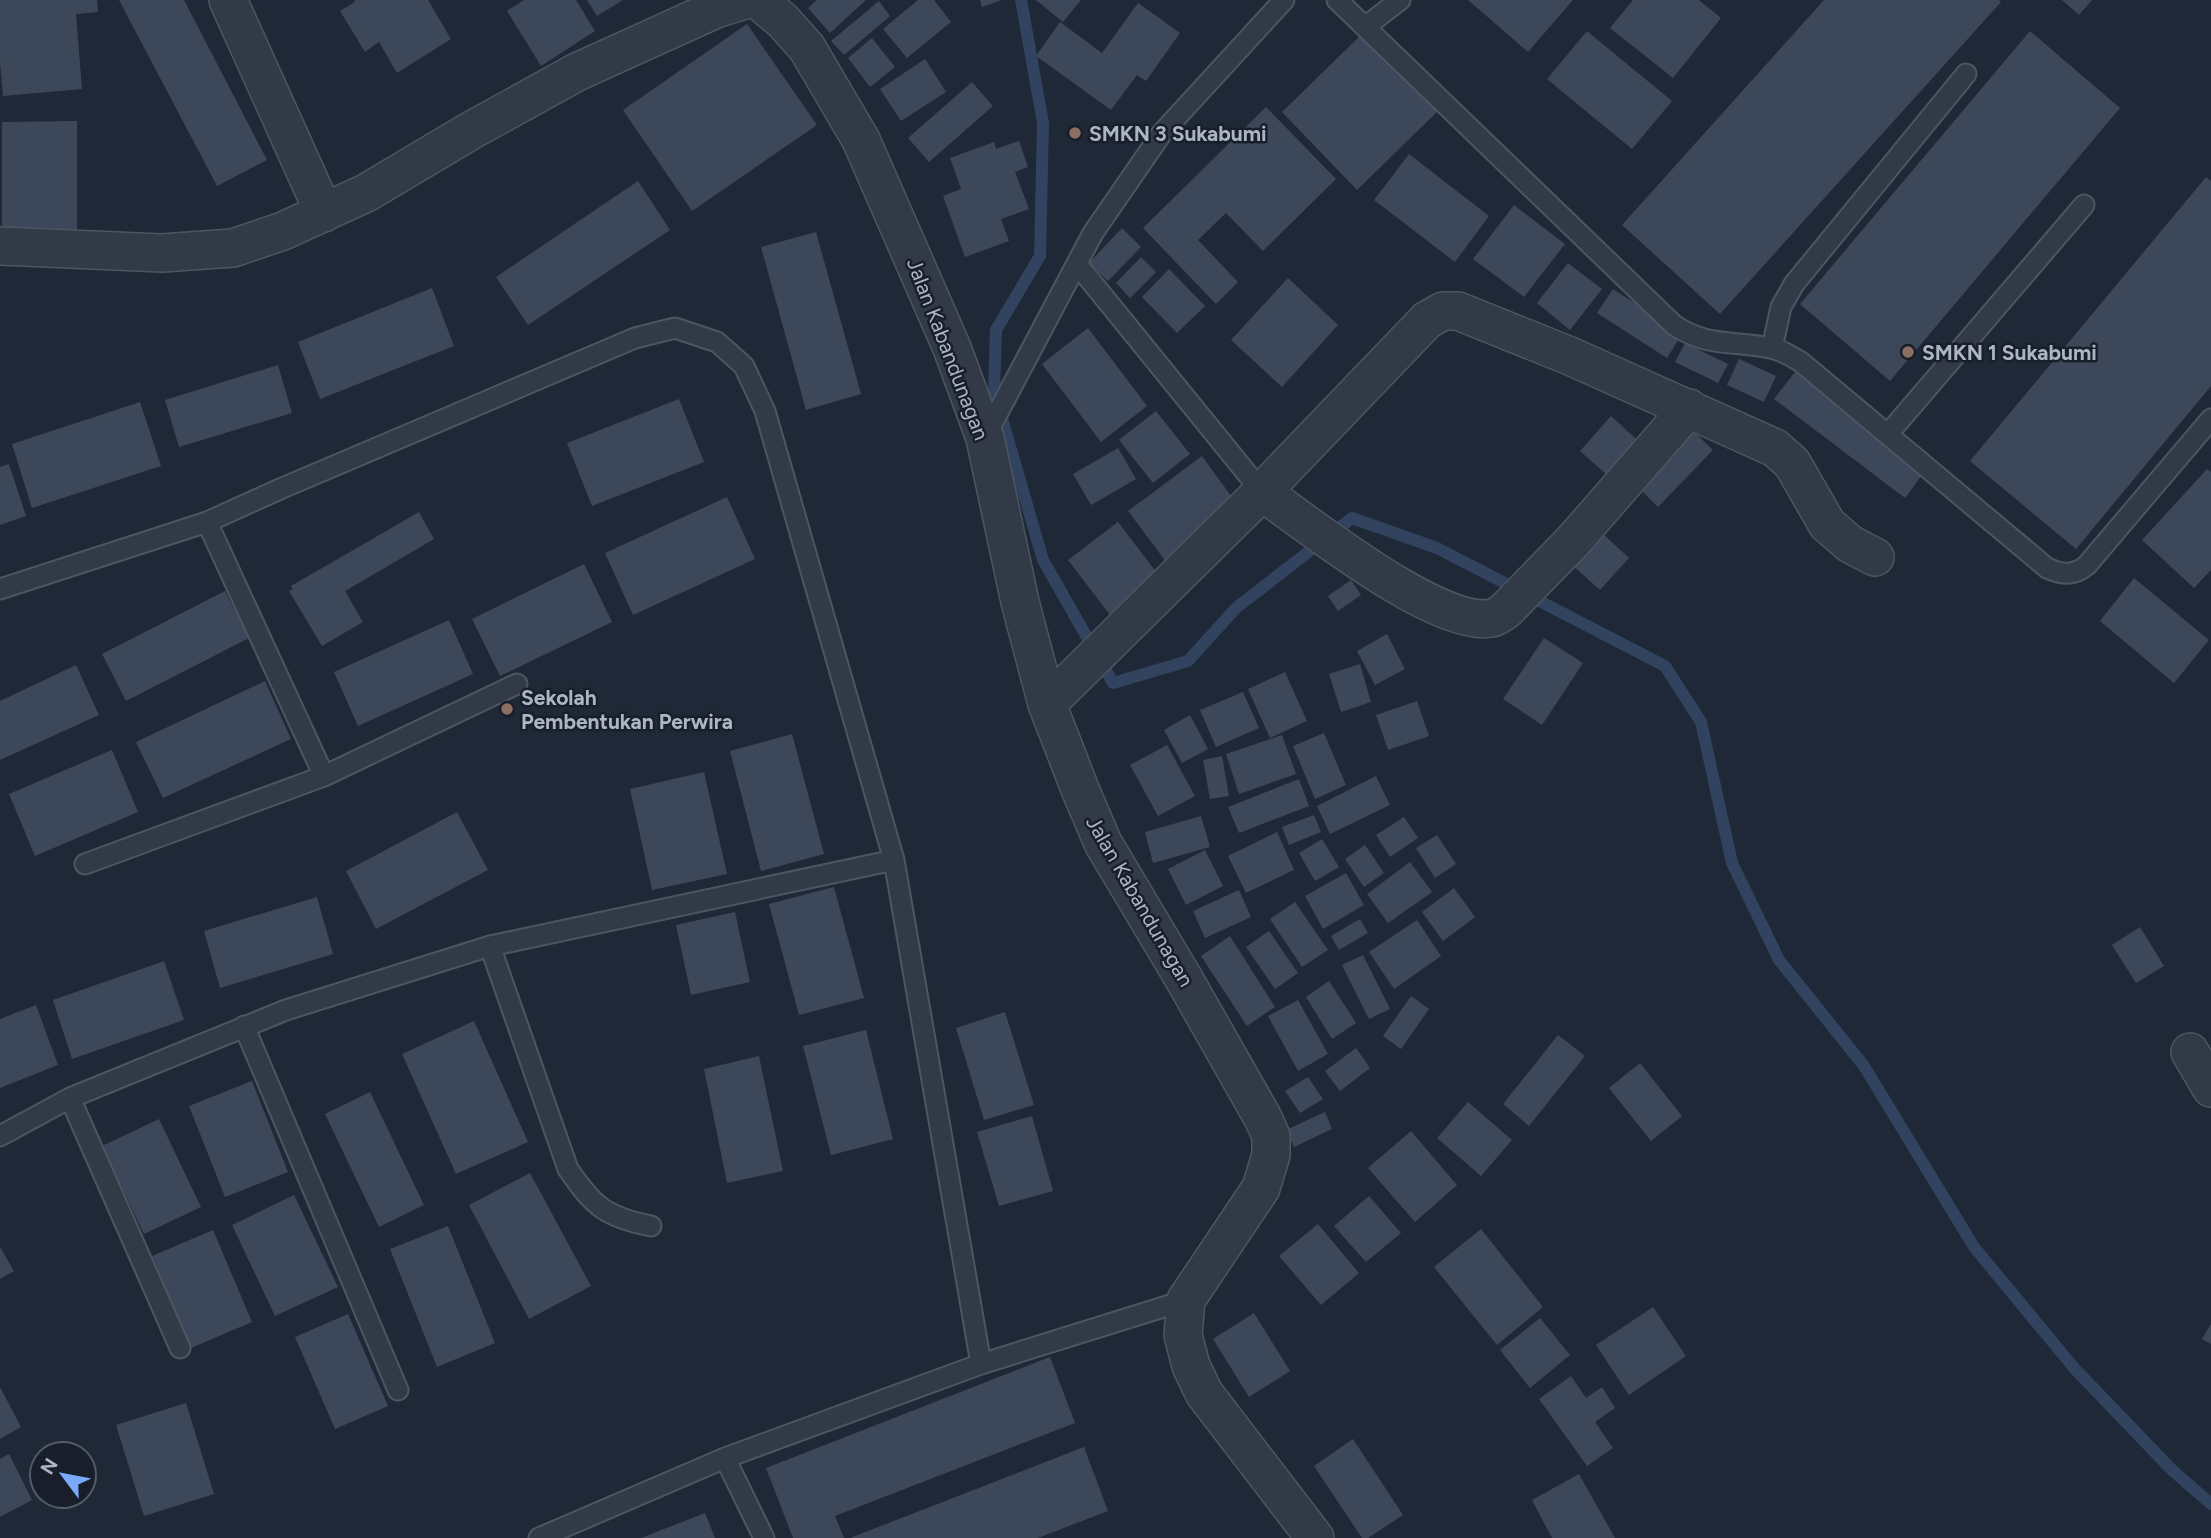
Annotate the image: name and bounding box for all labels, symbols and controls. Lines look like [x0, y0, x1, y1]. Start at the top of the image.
place label: SMKN 3 Sukabumi [1089, 121, 1267, 146]
marker: SMKN 3 Sukabumi [1067, 125, 1083, 141]
street label: Jalan Kabandunagan [902, 254, 994, 444]
place label: SMKN 1 Sukabumi [1922, 340, 2097, 365]
marker: SMKN 1 Sukabumi [1900, 344, 1916, 360]
place label: Sekolah Pembentukan Perwira [521, 685, 733, 734]
marker: Sekolah Pembentukan Perwira [499, 701, 515, 717]
street label: Jalan Kabandunagan [1081, 811, 1199, 991]
north arrow [28, 1440, 98, 1510]
text: N [35, 1454, 63, 1479]

